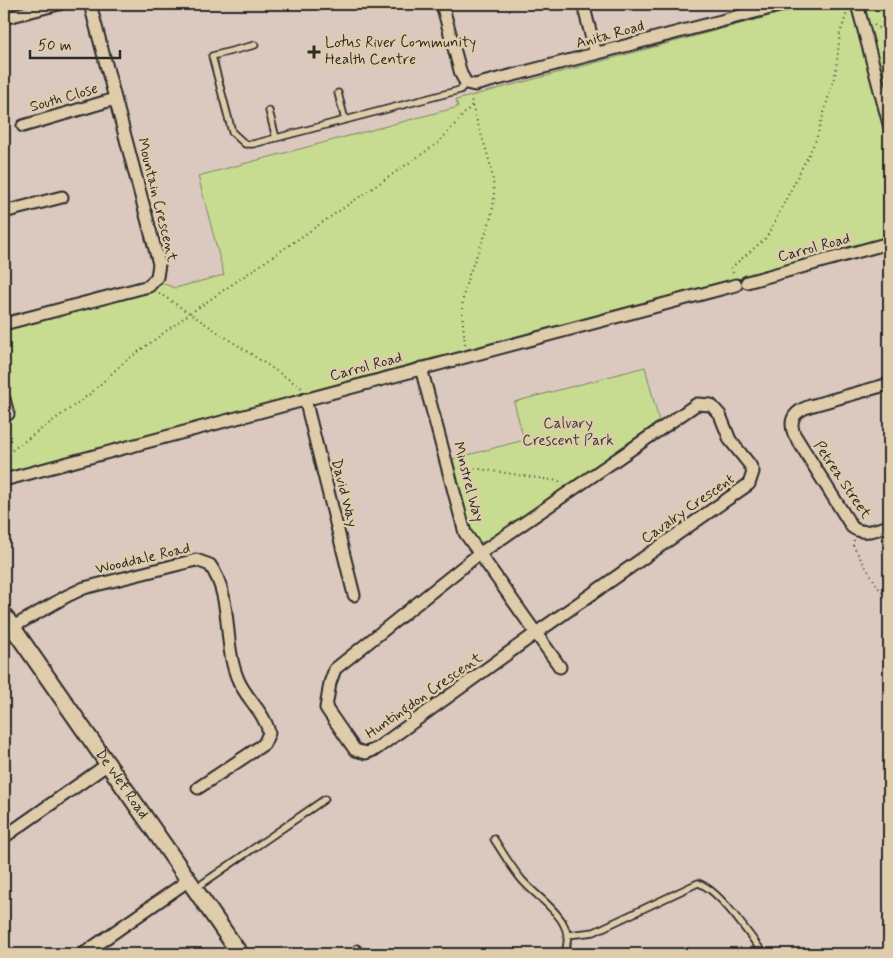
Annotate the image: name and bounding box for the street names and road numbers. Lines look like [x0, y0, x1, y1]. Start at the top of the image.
street label: Anita Road [574, 16, 647, 54]
street label: South Close [28, 79, 101, 117]
street label: Mountain Crescent [132, 136, 182, 264]
street label: Carrol Road [776, 229, 852, 267]
street label: Carrol Road [328, 348, 404, 386]
street label: Petrea Street [809, 437, 876, 523]
street label: Minstrel Way [448, 440, 488, 524]
street label: David Way [326, 457, 362, 530]
street label: Cavalry Crescent [637, 469, 739, 549]
street label: Wooddale Road [94, 538, 192, 580]
street label: Huntingdon Crescent [362, 648, 487, 745]
street label: De Wet Road [90, 745, 153, 823]

